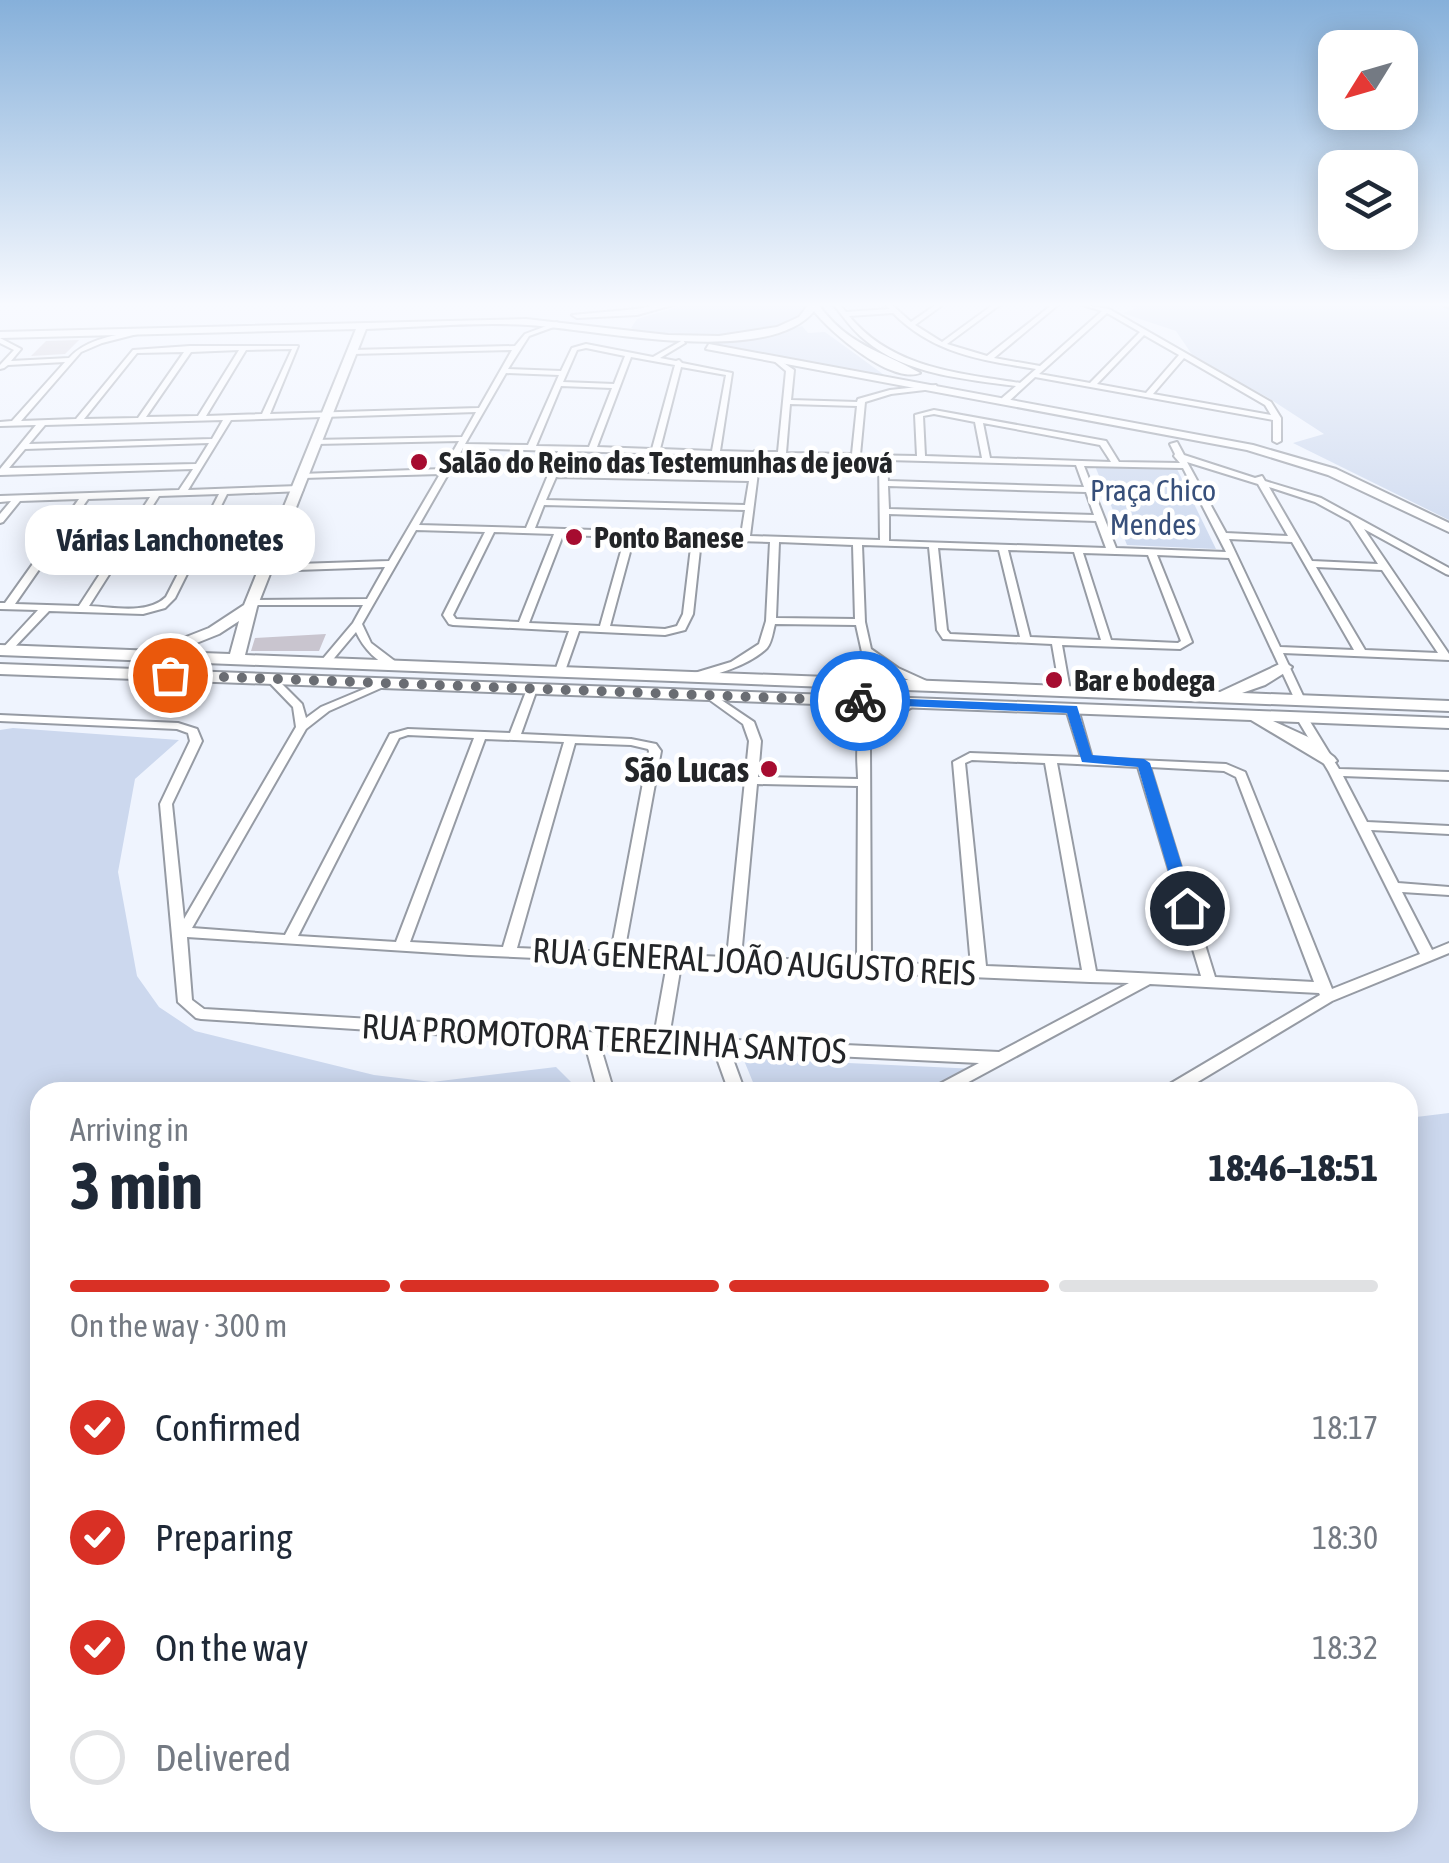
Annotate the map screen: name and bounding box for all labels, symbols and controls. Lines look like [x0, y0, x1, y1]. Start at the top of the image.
north arrow [1318, 30, 1418, 130]
map controls [1318, 30, 1418, 250]
button: layers [1318, 150, 1418, 250]
place label: Salão do Reino das Testemunhas de jeová [439, 445, 893, 479]
marker: Salão do Reino das Testemunhas de jeová [408, 451, 430, 473]
park label: Praça Chico Mendes [1090, 473, 1216, 541]
callout: Várias Lanchonetes [25, 505, 315, 575]
place label: Ponto Banese [594, 520, 744, 554]
text: Várias Lanchonetes [57, 521, 283, 558]
marker: Ponto Banese [563, 526, 585, 548]
pin [128, 633, 213, 718]
icon: bag [143, 648, 198, 703]
courier [810, 651, 910, 751]
place label: Bar e bodega [1074, 663, 1215, 697]
marker: Bar e bodega [1043, 669, 1065, 691]
icon: bike [833, 674, 888, 729]
place label: São Lucas [625, 749, 749, 789]
marker: São Lucas [758, 758, 780, 780]
pin [1145, 866, 1230, 951]
icon: home [1160, 881, 1215, 936]
street label: RUA GENERAL JOÃO AUGUSTO REIS [531, 929, 977, 993]
street label: RUA PROMOTORA TEREZINHA SANTOS [361, 1005, 847, 1071]
text: Arriving in [70, 1111, 189, 1148]
text: 18:46–18:51 [1208, 1146, 1378, 1189]
text: 3 min [70, 1148, 203, 1223]
text: On the way · 300 m [70, 1307, 287, 1344]
icon: check [70, 1400, 125, 1455]
text: Confirmed [155, 1406, 301, 1449]
text: 18:17 [1312, 1409, 1378, 1446]
icon: check [70, 1510, 125, 1565]
text: Preparing [155, 1516, 293, 1559]
text: 18:30 [1312, 1519, 1378, 1556]
icon: check [70, 1620, 125, 1675]
text: On the way [155, 1626, 308, 1669]
text: 18:32 [1312, 1629, 1378, 1666]
text: Delivered [155, 1736, 291, 1779]

